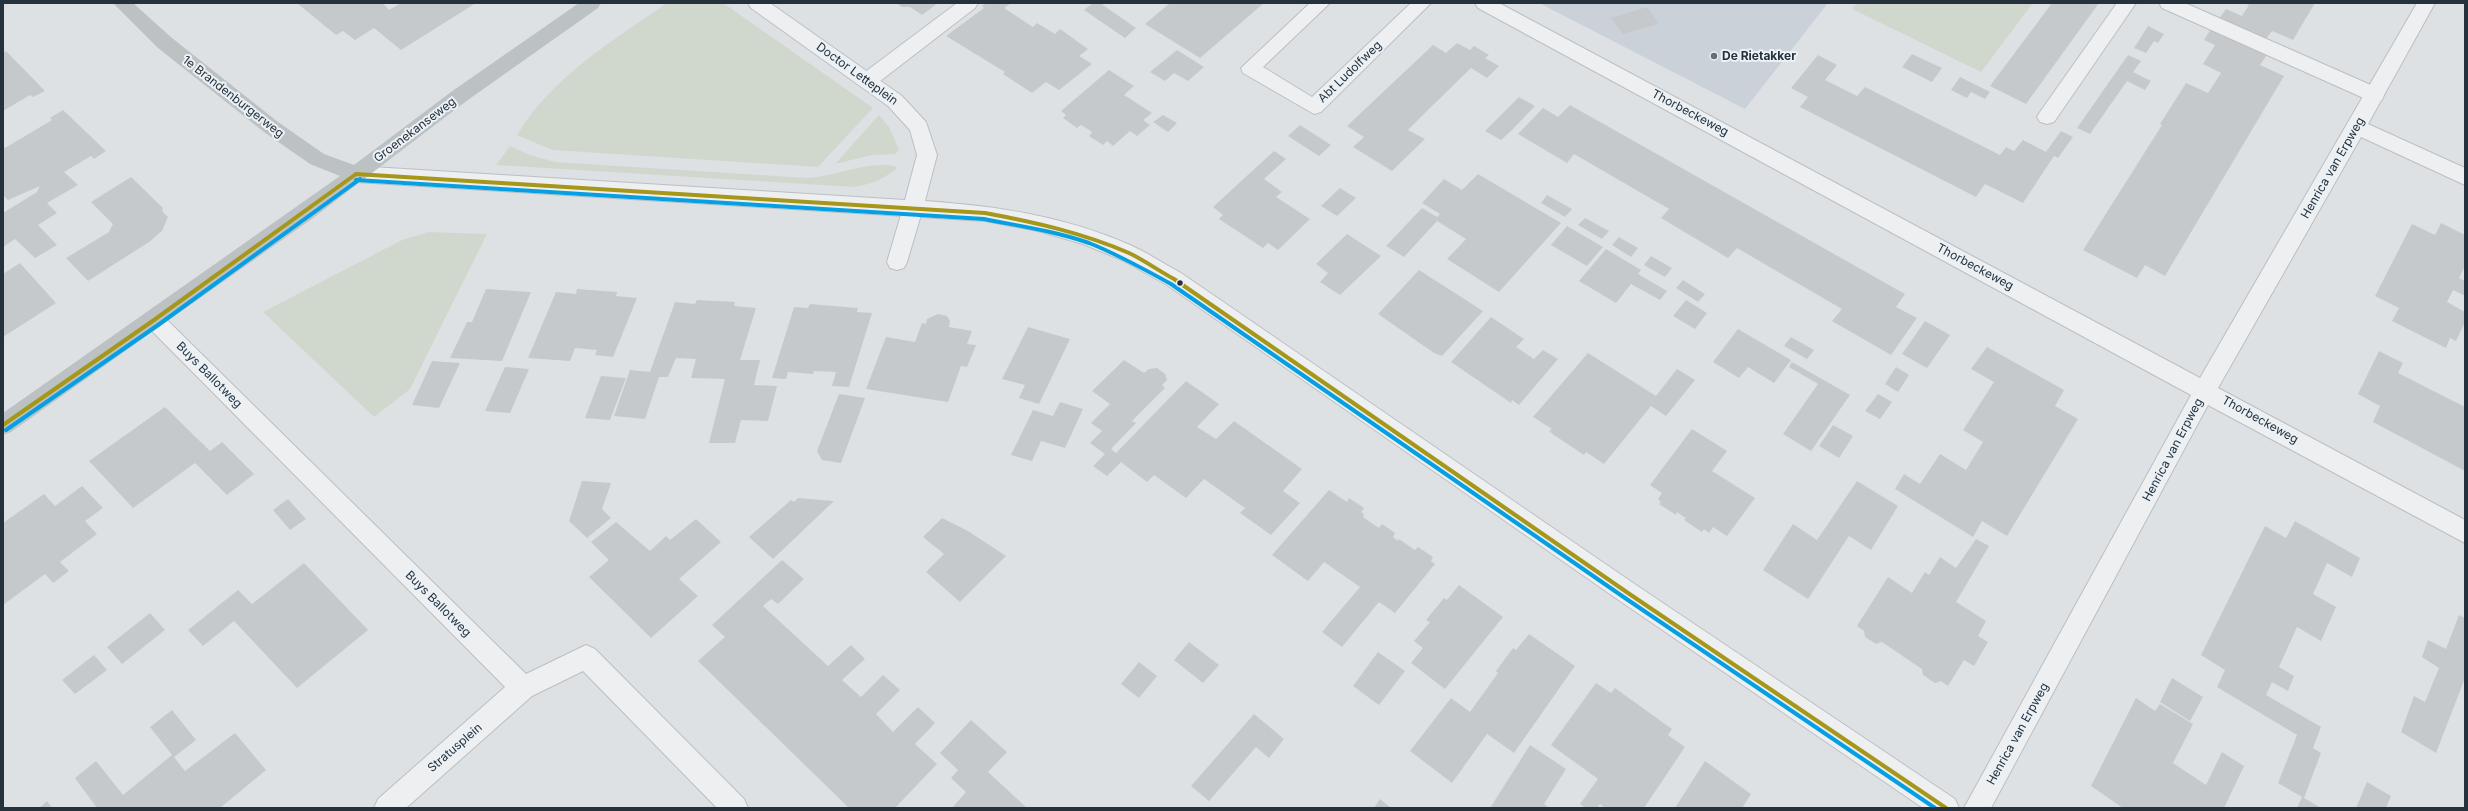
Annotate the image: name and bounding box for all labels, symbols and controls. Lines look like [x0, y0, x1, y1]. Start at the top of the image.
street label: Abt Ludolfweg [1315, 38, 1385, 106]
street label: Doctor Letteplein [814, 40, 900, 108]
place label: De Rietakker [1722, 49, 1796, 63]
marker: De Rietakker [1709, 51, 1719, 61]
street label: 1e Brandenburgerweg [179, 53, 287, 141]
street label: Thorbeckeweg [1649, 87, 1731, 139]
street label: Groenekanseweg [371, 94, 459, 166]
street label: Henrica van Erpweg [2298, 115, 2368, 221]
street label: Thorbeckeweg [1934, 241, 2016, 293]
unlabelled marker [1175, 278, 1185, 288]
street label: Buys Ballotweg [173, 339, 245, 411]
street label: Thorbeckeweg [2219, 393, 2301, 447]
street label: Henrica van Erpweg [2140, 396, 2206, 504]
street label: Buys Ballotweg [402, 568, 474, 640]
street label: Henrica van Erpweg [1984, 680, 2052, 788]
street label: Stratusplein [425, 720, 485, 776]

